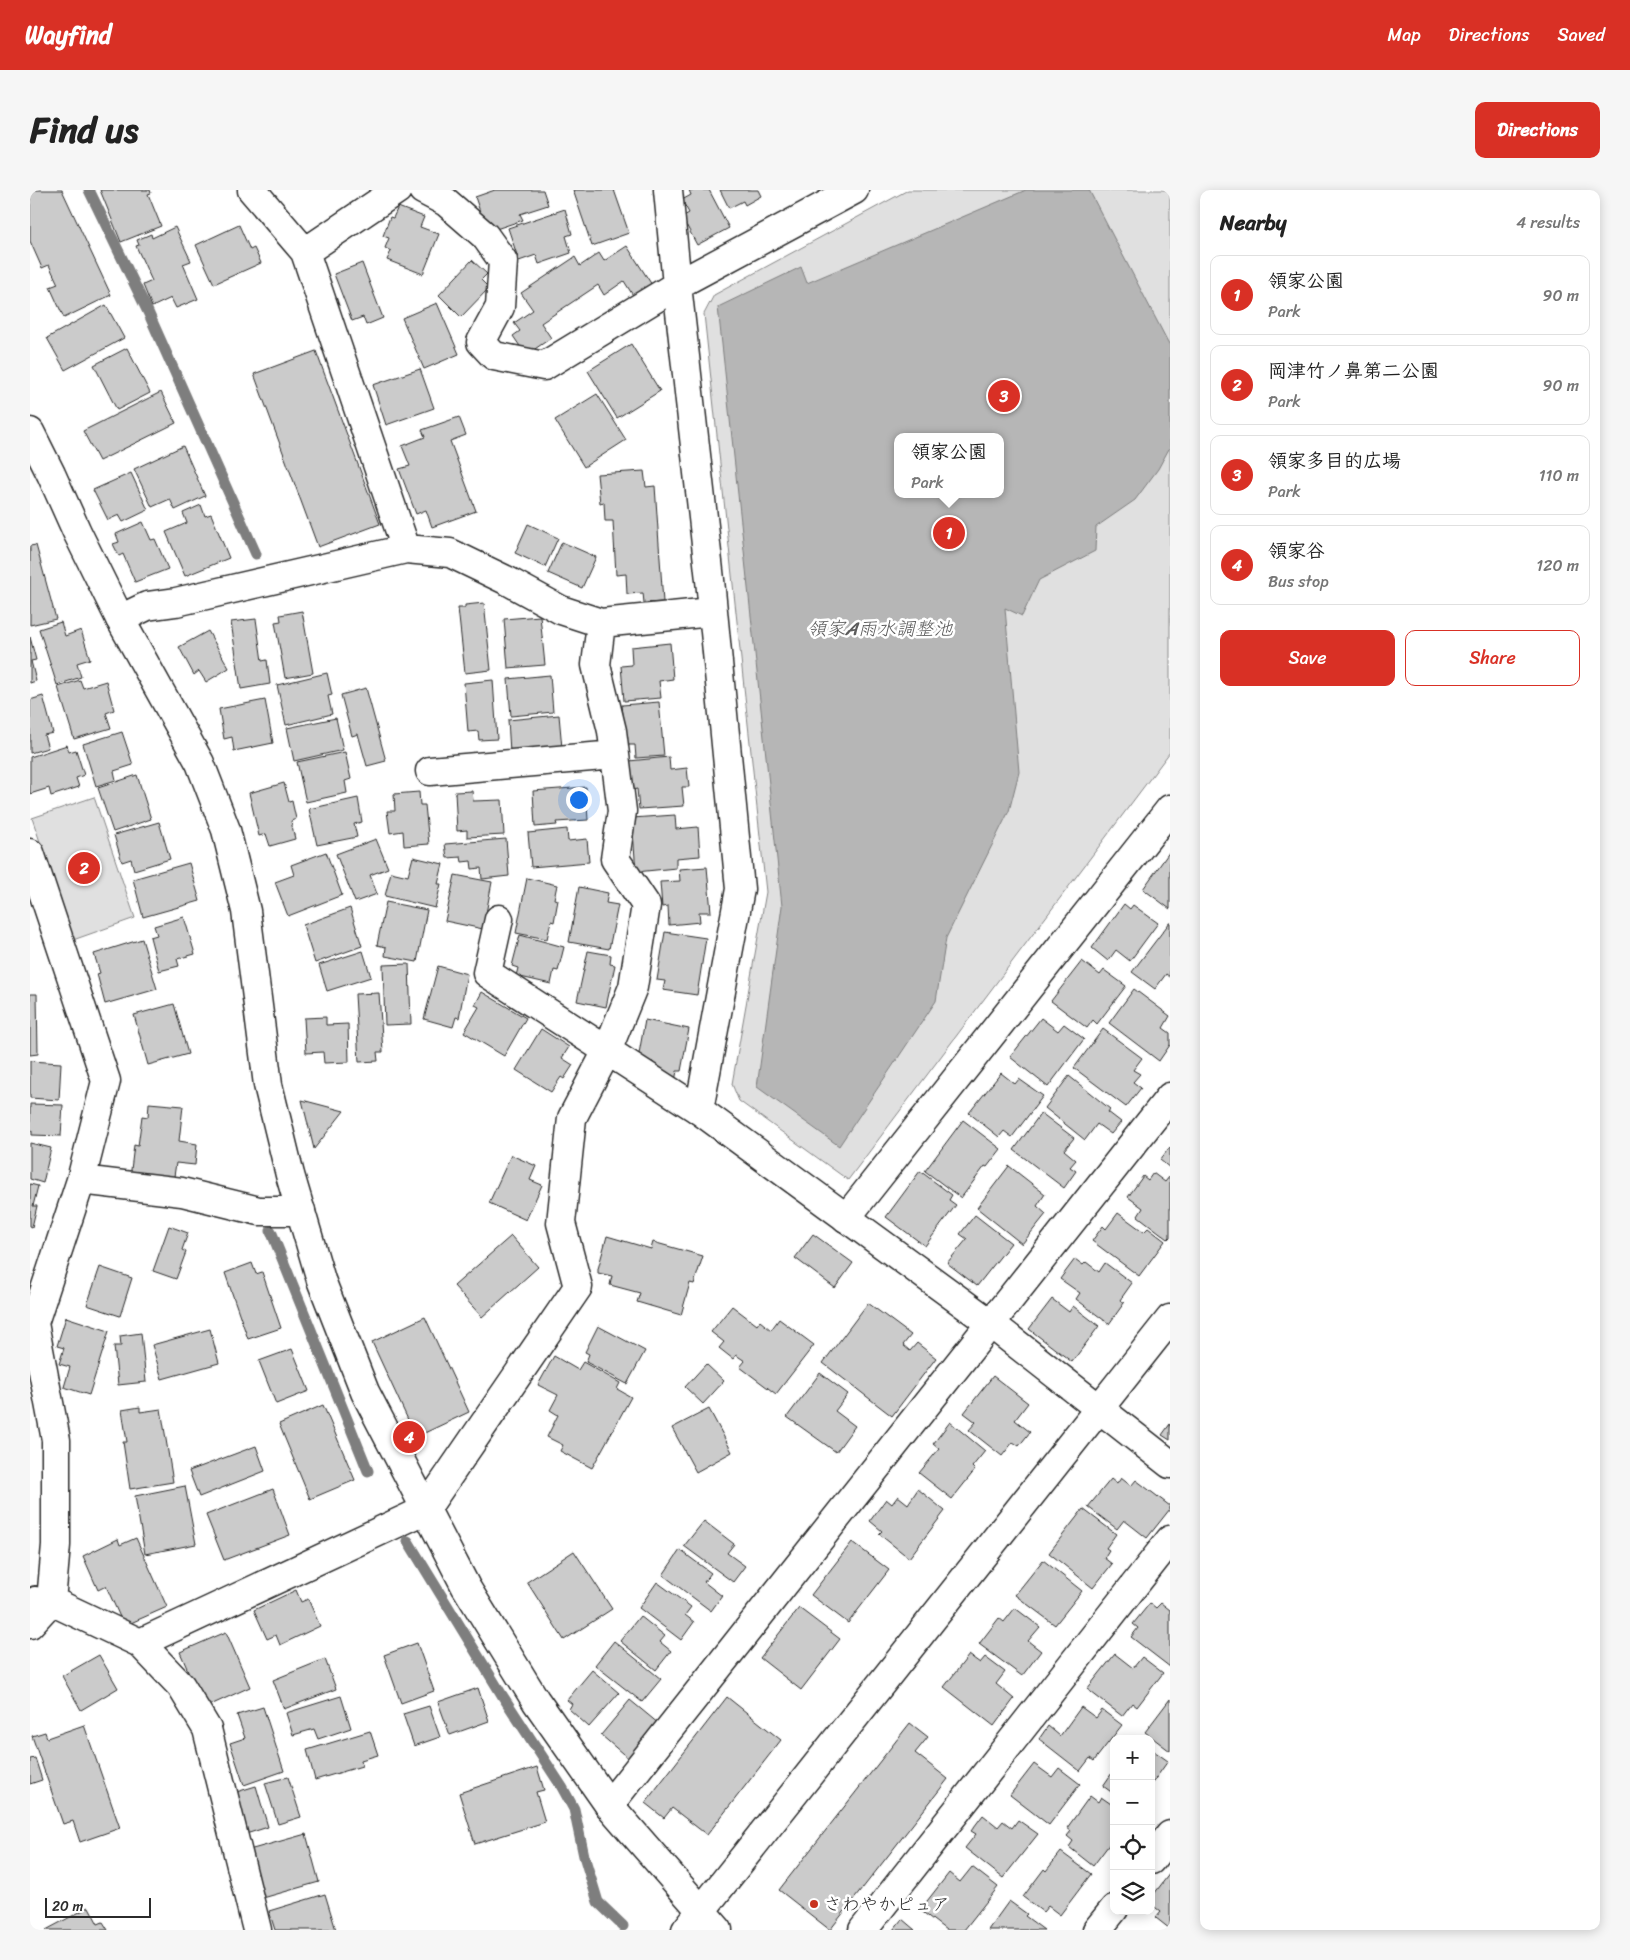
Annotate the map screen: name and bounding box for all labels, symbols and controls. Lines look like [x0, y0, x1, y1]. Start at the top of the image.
text: Wayfind [25, 14, 111, 56]
text: Map [1388, 19, 1421, 51]
text: Directions [1449, 19, 1530, 51]
text: Saved [1558, 19, 1605, 51]
text: Find us [30, 99, 138, 161]
button: Directions [1475, 102, 1600, 158]
text: Nearby [1220, 204, 1286, 242]
text: 4 results [1516, 208, 1580, 237]
text: 領家公園 [1268, 264, 1344, 297]
text: 1 [1234, 281, 1240, 310]
text: 90 m [1543, 281, 1579, 310]
text: Park [1268, 297, 1301, 326]
text: 岡津竹ノ鼻第二公園 [1268, 354, 1439, 387]
text: 2 [1232, 371, 1242, 400]
text: 90 m [1543, 371, 1579, 400]
pin: 3 [988, 377, 1020, 415]
text: Park [1268, 387, 1301, 416]
popup [894, 433, 1004, 498]
text: 領家公園 [911, 435, 987, 468]
text: 領家多目的広場 [1268, 444, 1401, 477]
text: 3 [1233, 461, 1241, 490]
text: 110 m [1539, 461, 1579, 490]
text: Park [911, 468, 944, 497]
text: Park [1268, 477, 1301, 506]
pin: 1 [933, 514, 965, 552]
text: 領家谷 [1268, 534, 1325, 567]
text: 4 [1232, 551, 1242, 580]
text: 120 m [1536, 551, 1579, 580]
text: Bus stop [1268, 567, 1329, 596]
water label: 領家A雨水調整池 [807, 612, 954, 645]
button: Save [1220, 630, 1395, 686]
button: Share [1405, 630, 1580, 686]
your location [566, 787, 592, 813]
pin: 2 [68, 849, 100, 887]
pin: 4 [393, 1418, 425, 1456]
map controls [1110, 1735, 1155, 1915]
button: + [1110, 1735, 1155, 1780]
button: − [1110, 1780, 1155, 1825]
button: locate [1110, 1825, 1155, 1870]
button: layers [1110, 1870, 1155, 1915]
place label: さわやかピュア [824, 1888, 950, 1920]
text: 20 m [52, 1894, 83, 1919]
scale bar [45, 1895, 151, 1918]
marker: さわやかピュア [808, 1898, 820, 1910]

